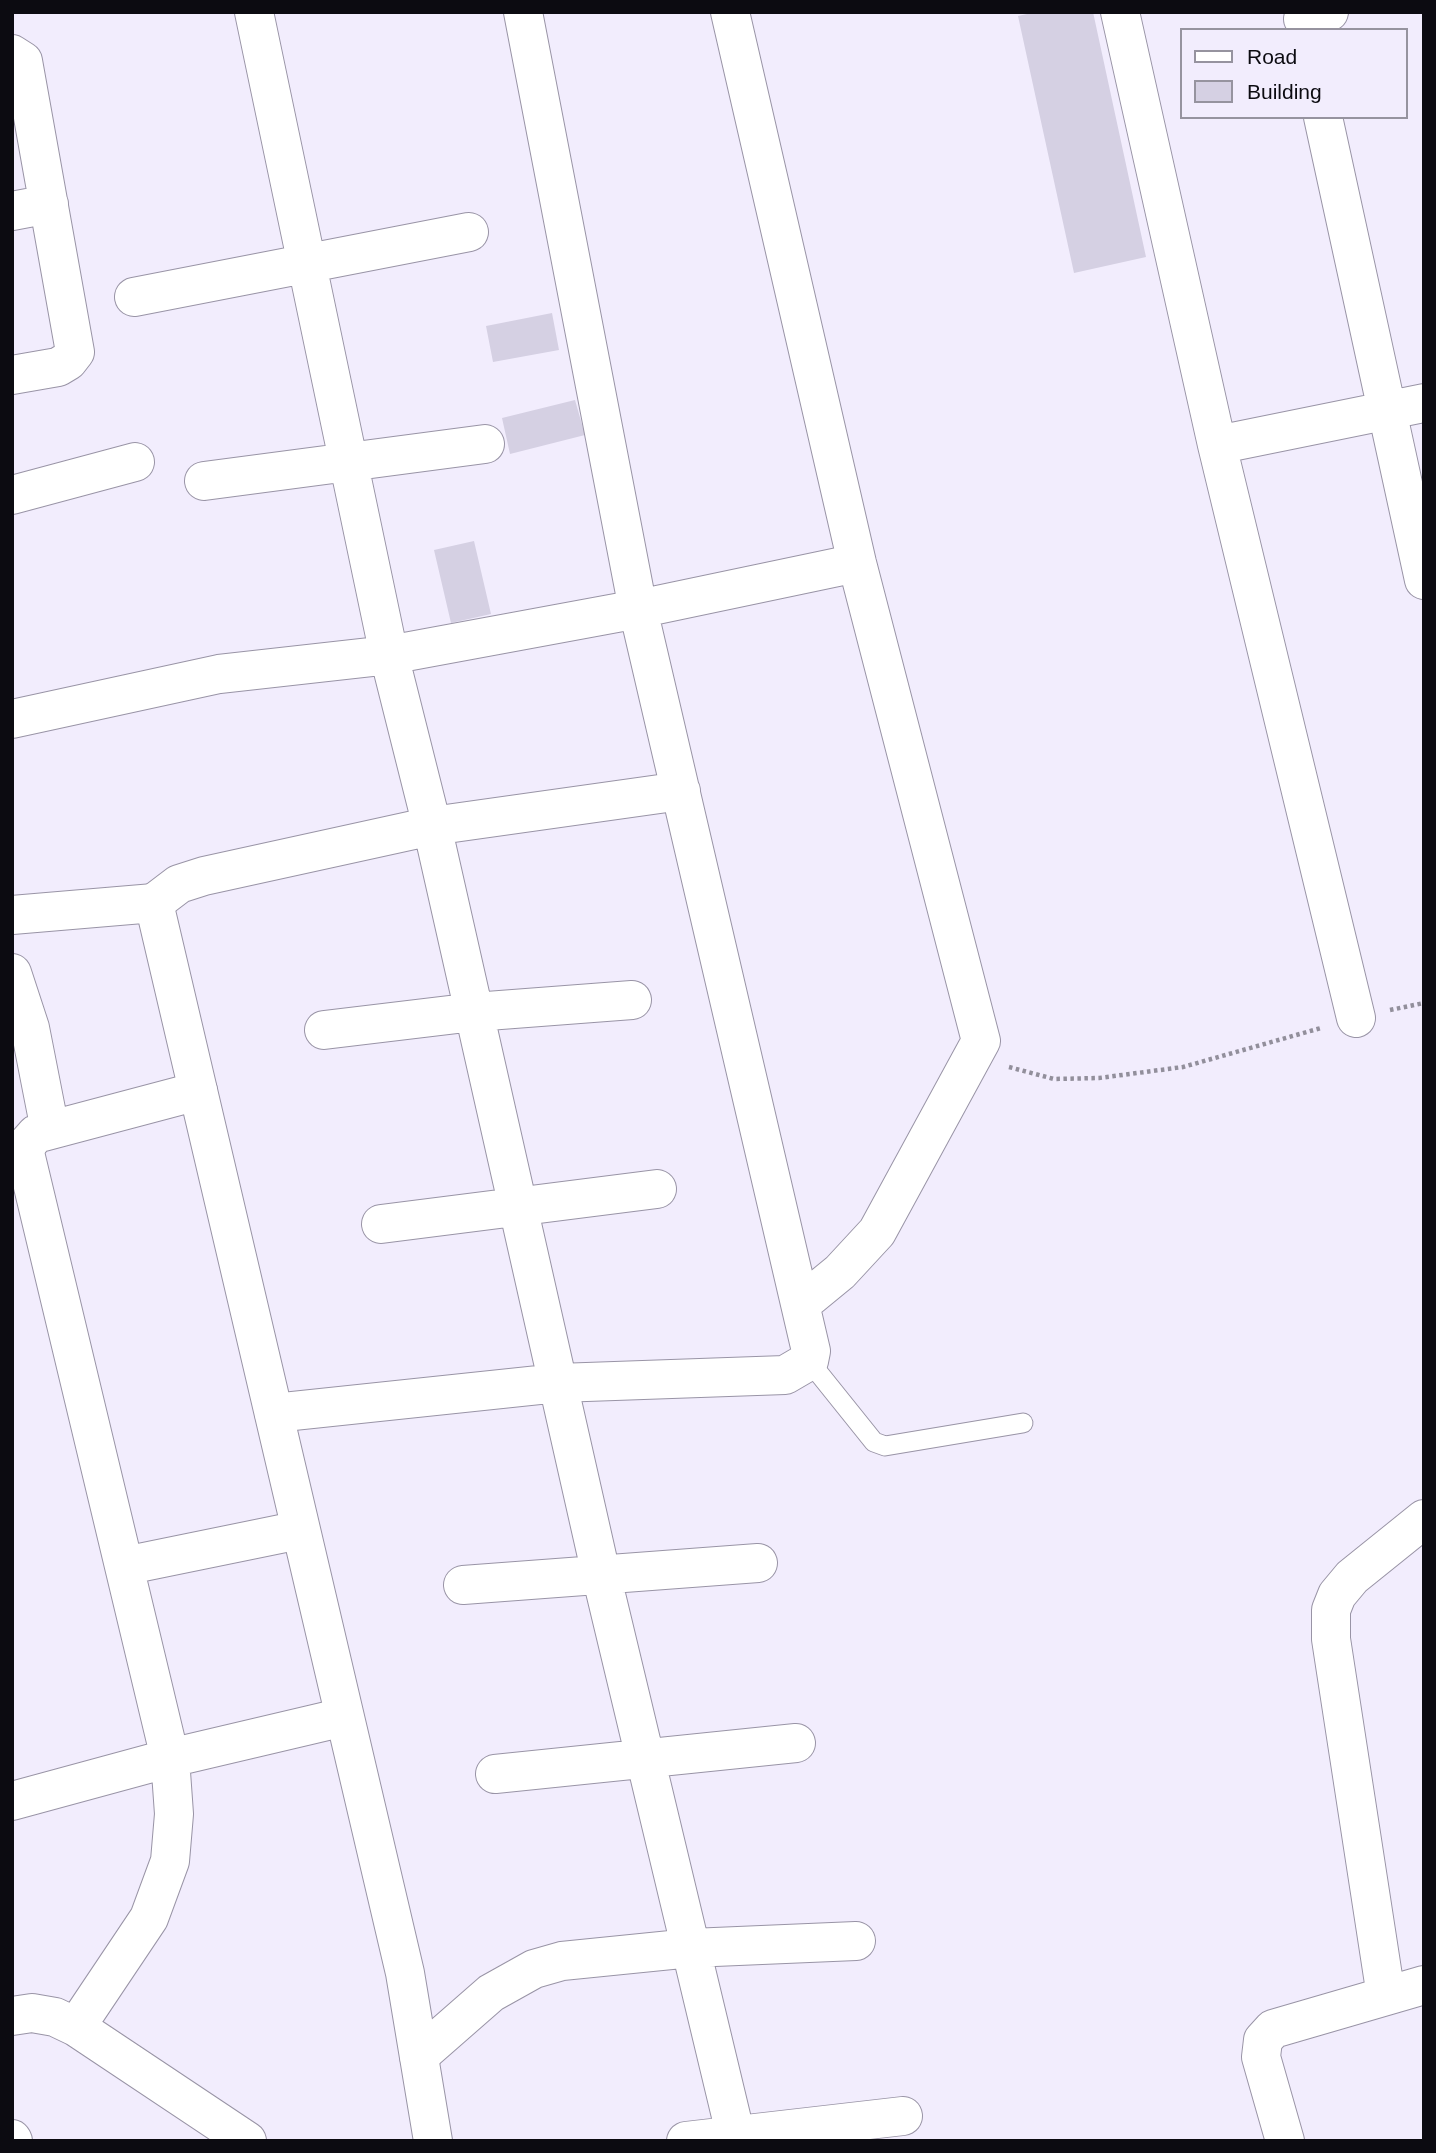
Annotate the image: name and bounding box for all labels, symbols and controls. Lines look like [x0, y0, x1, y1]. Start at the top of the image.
legend [1180, 28, 1408, 119]
text: Road [1247, 45, 1297, 68]
text: Building [1247, 80, 1322, 103]

